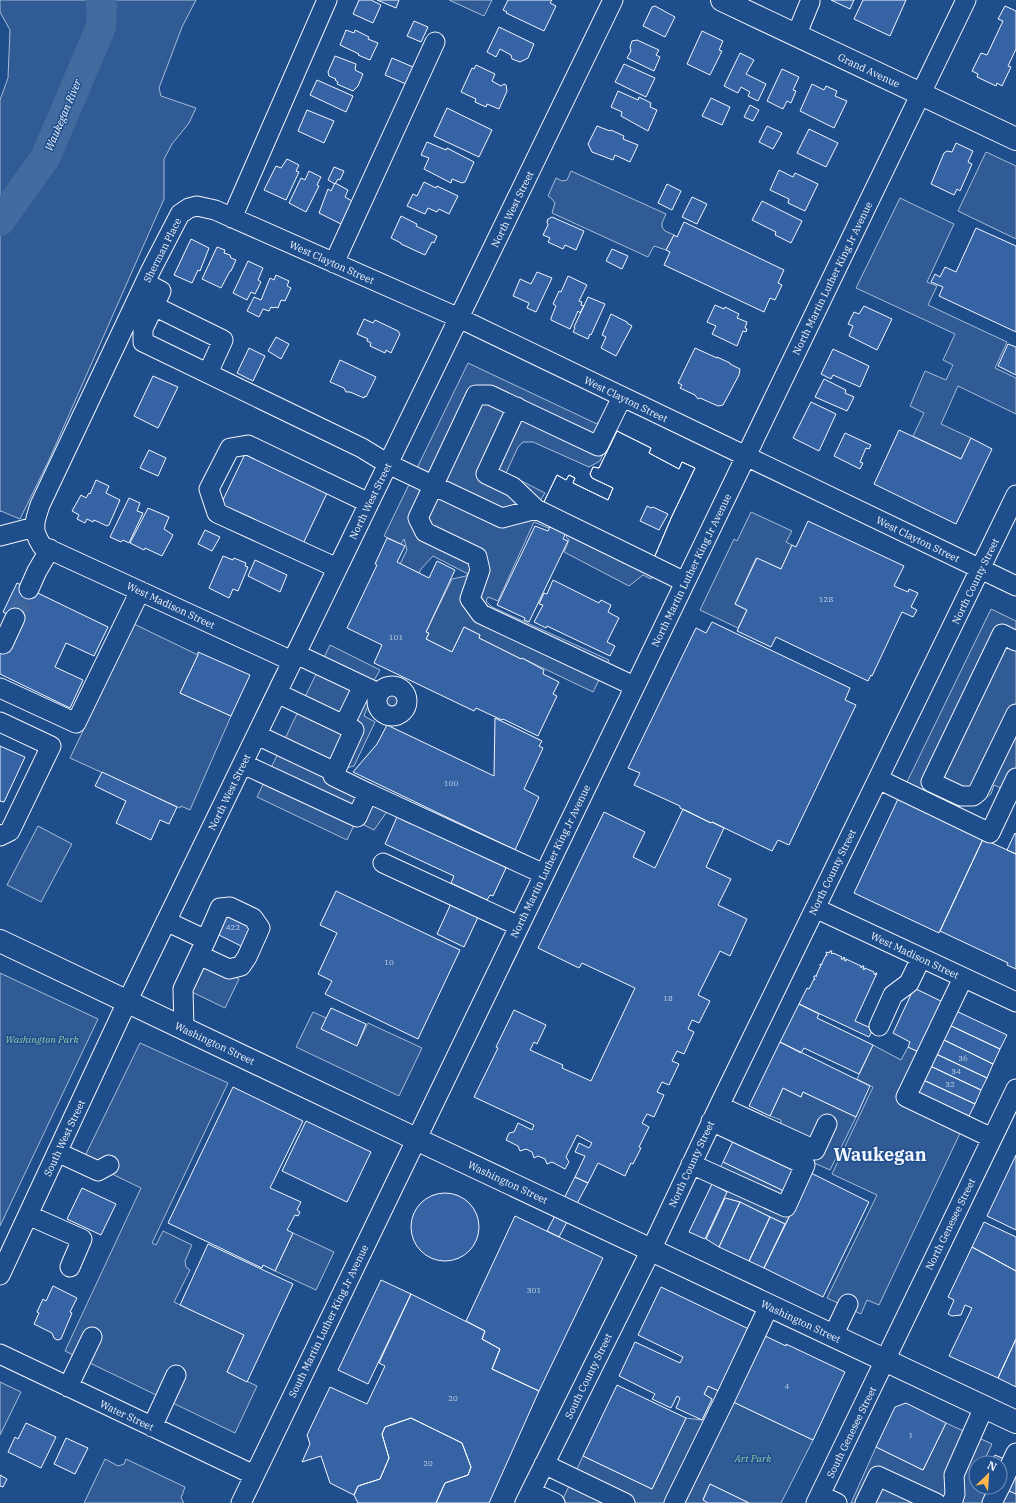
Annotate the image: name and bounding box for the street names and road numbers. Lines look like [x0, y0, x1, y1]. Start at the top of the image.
street label: Grand Avenue [836, 50, 902, 91]
street label: North West Street [488, 169, 537, 250]
street label: North Martin Luther King Jr Avenue [790, 199, 875, 357]
street label: Sherman Place [141, 216, 184, 285]
street label: West Clayton Street [287, 238, 377, 287]
street label: West Clayton Street [582, 374, 670, 426]
street label: North West Street [346, 461, 395, 542]
street label: North Martin Luther King Jr Avenue [649, 491, 734, 649]
street label: West Clayton Street [874, 514, 962, 566]
street label: North County Street [949, 536, 1002, 626]
street label: West Madison Street [125, 579, 217, 632]
street label: North West Street [205, 752, 254, 833]
street label: North Martin Luther King Jr Avenue [508, 782, 593, 940]
street label: North County Street [806, 827, 859, 917]
street label: West Madison Street [869, 929, 961, 982]
street label: Washington Street [173, 1019, 257, 1068]
street label: South West Street [41, 1097, 88, 1179]
street label: North County Street [666, 1119, 717, 1210]
street label: Washington Street [466, 1158, 550, 1207]
street label: North Genesee Street [923, 1176, 978, 1272]
street label: South Martin Luther King Jr Avenue [286, 1243, 371, 1400]
street label: Washington Street [759, 1297, 843, 1346]
street label: South County Street [562, 1331, 615, 1421]
street label: South Genesee Street [824, 1384, 879, 1480]
street label: Water Street [98, 1397, 156, 1434]

